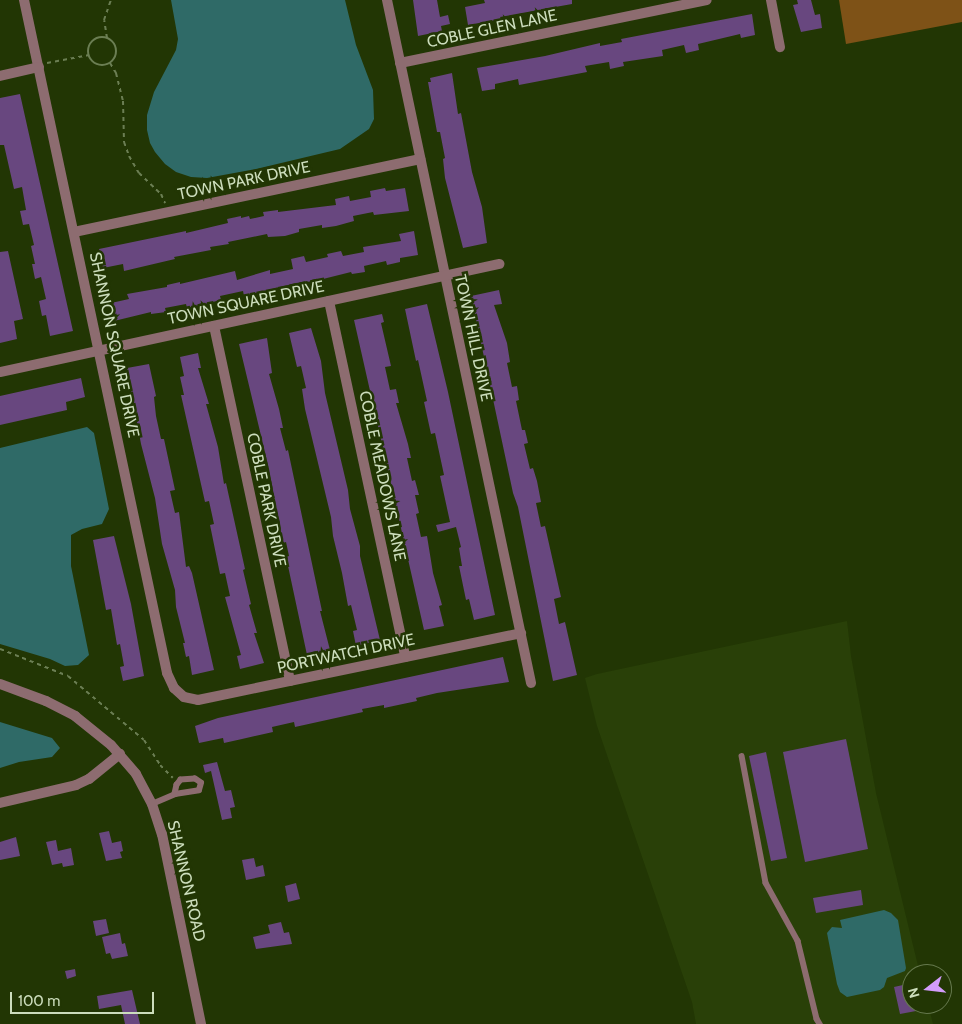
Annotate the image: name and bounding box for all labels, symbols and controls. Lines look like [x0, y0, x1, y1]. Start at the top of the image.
street label: COBLE GLEN LANE [425, 6, 559, 52]
street label: TOWN PARK DRIVE [176, 158, 312, 204]
street label: SHANNON SQUARE DRIVE [85, 250, 143, 440]
street label: TOWN HILL DRIVE [450, 273, 496, 403]
street label: TOWN SQUARE DRIVE [166, 277, 326, 329]
street label: COBLE MEADOWS LANE [355, 389, 409, 563]
street label: COBLE PARK DRIVE [242, 431, 290, 569]
street label: PORTWATCH DRIVE [276, 630, 416, 678]
street label: SHANNON ROAD [163, 819, 209, 943]
north arrow [902, 964, 952, 1014]
scale bar [12, 982, 156, 1014]
text: N [904, 986, 924, 1000]
text: 100 m [18, 992, 60, 1010]

